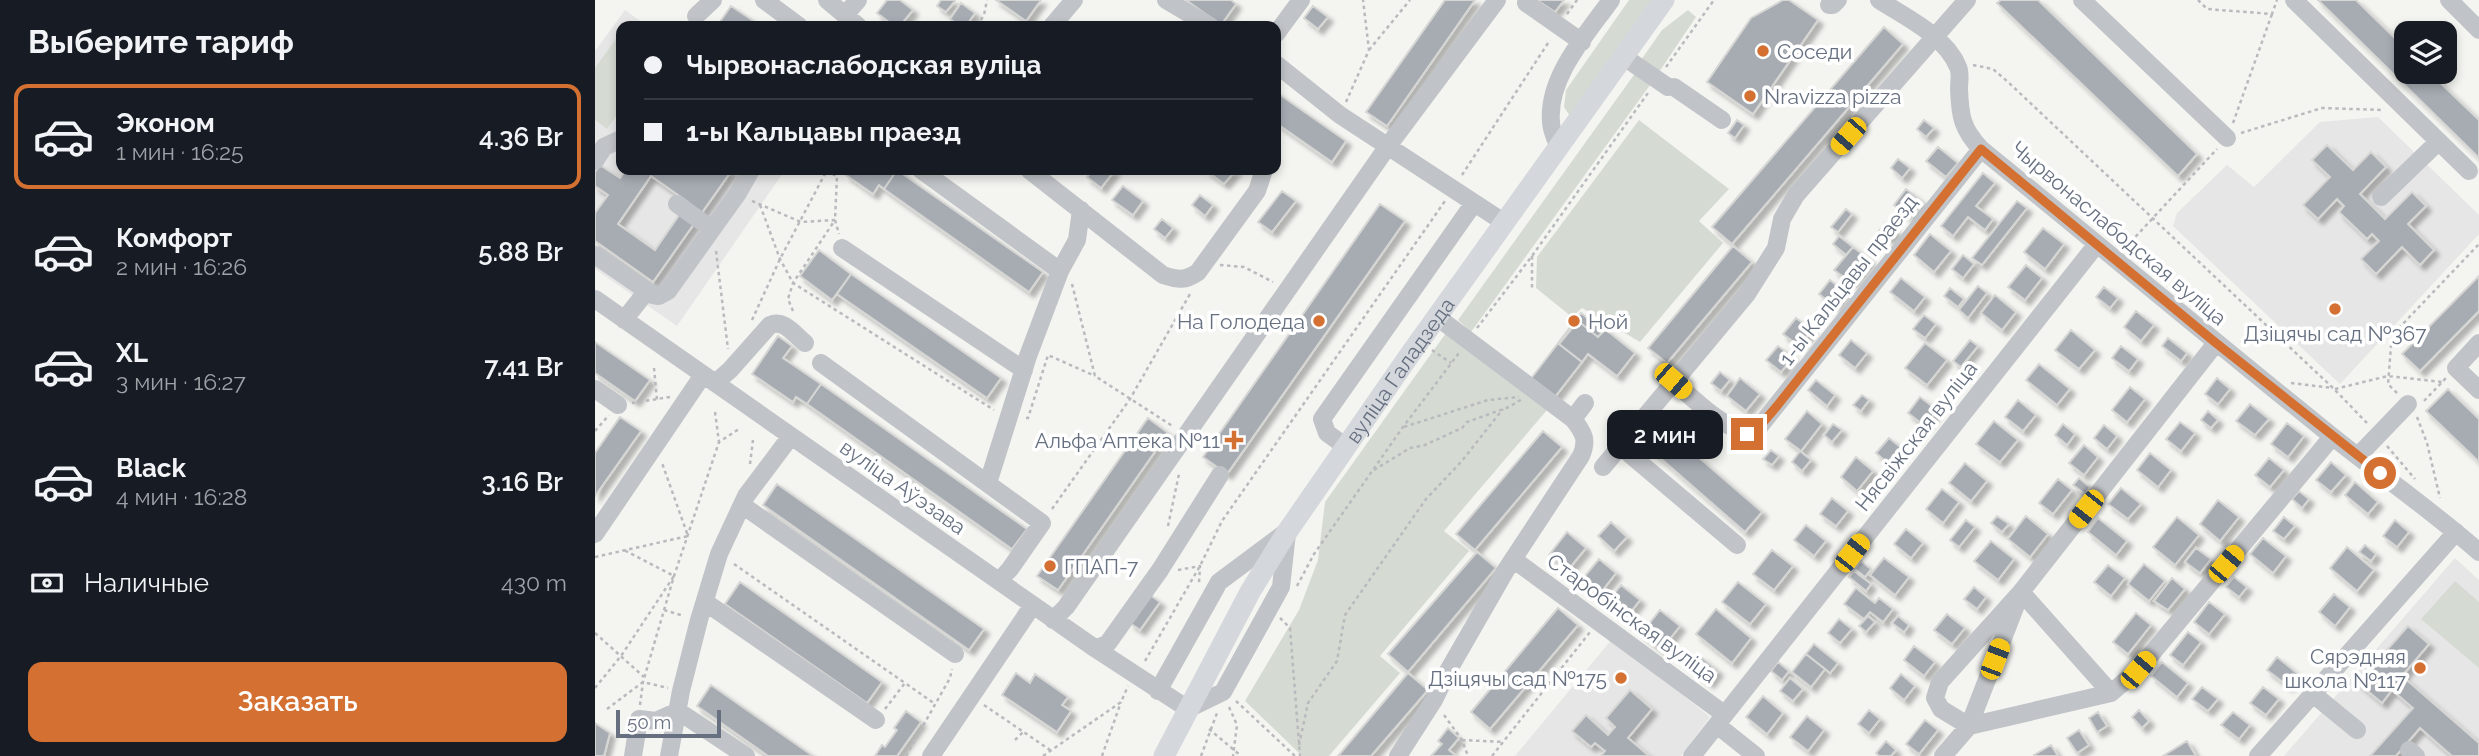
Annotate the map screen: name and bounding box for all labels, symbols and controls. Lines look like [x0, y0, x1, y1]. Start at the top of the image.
map controls [2394, 21, 2457, 84]
button: layers [2394, 21, 2457, 84]
text: Выберите тариф [28, 23, 294, 60]
place label: Соседи [1777, 39, 1852, 64]
marker: Соседи [1755, 43, 1771, 59]
text: Чырвонаслабодская вуліца [686, 50, 1041, 80]
place label: Nravizza pizza [1764, 84, 1902, 109]
marker: Nravizza pizza [1742, 88, 1758, 104]
icon: car [32, 105, 95, 168]
text: Эконом [116, 108, 215, 138]
car [1827, 113, 1870, 159]
text: 1-ы Кальцавы праезд [686, 117, 961, 147]
text: 4.36 Br [479, 122, 563, 152]
street label: Чырвонаслабодская вуліца [2006, 136, 2232, 330]
text: 1 мин · 16:25 [116, 138, 244, 165]
street label: 1-ы Кальцавы праезд [1774, 190, 1922, 370]
icon: car [32, 220, 95, 283]
text: Комфорт [116, 223, 232, 253]
text: 5.88 Br [478, 237, 563, 267]
text: 2 мин · 16:26 [116, 253, 247, 280]
street label: вуліца Галадзеда [1340, 293, 1459, 447]
marker: Дзіцячы сад №367 [2327, 301, 2343, 317]
place label: На Голодеда [1177, 309, 1305, 334]
place label: Ной [1588, 309, 1628, 334]
marker: На Голодеда [1311, 313, 1327, 329]
marker: Ной [1566, 313, 1582, 329]
place label: Дзіцячы сад №367 [2244, 321, 2427, 346]
icon: car [32, 335, 95, 398]
text: XL [116, 338, 148, 368]
text: 7.41 Br [484, 352, 563, 382]
street label: Нясвіжская вуліца [1850, 356, 1982, 516]
car [1651, 359, 1696, 403]
text: 3 мин · 16:27 [116, 368, 246, 395]
callout: 2 мин [1607, 410, 1723, 458]
route end [1731, 418, 1763, 450]
text: 2 мин [1634, 421, 1696, 448]
place label: Альфа Аптека №11 [1035, 428, 1220, 453]
marker: Альфа Аптека №11 [1226, 432, 1242, 448]
street label: вуліца Аўэзава [835, 434, 971, 540]
icon: car [32, 450, 95, 513]
text: Black [116, 453, 186, 483]
route start [2364, 457, 2396, 489]
text: 3.16 Br [481, 467, 563, 497]
text: 4 мин · 16:28 [116, 483, 247, 510]
car [2065, 486, 2108, 532]
car [1831, 530, 1874, 576]
car [2205, 541, 2248, 587]
street label: Старобінская вуліца [1542, 548, 1722, 688]
place label: ГПАП-7 [1064, 554, 1139, 579]
marker: ГПАП-7 [1042, 558, 1058, 574]
icon: cash [28, 564, 66, 602]
text: Наличные [84, 568, 209, 598]
text: 430 m [501, 569, 567, 596]
car [1978, 636, 2013, 682]
place label: Сярэдняя школа №117 [2285, 644, 2407, 693]
car [2117, 647, 2160, 693]
marker: Сярэдняя школа №117 [2412, 660, 2428, 676]
button: Заказать [28, 662, 567, 742]
place label: Дзіцячы сад №175 [1428, 666, 1607, 691]
marker: Дзіцячы сад №175 [1613, 670, 1629, 686]
scale bar [616, 707, 721, 739]
text: 50 m [627, 711, 671, 733]

